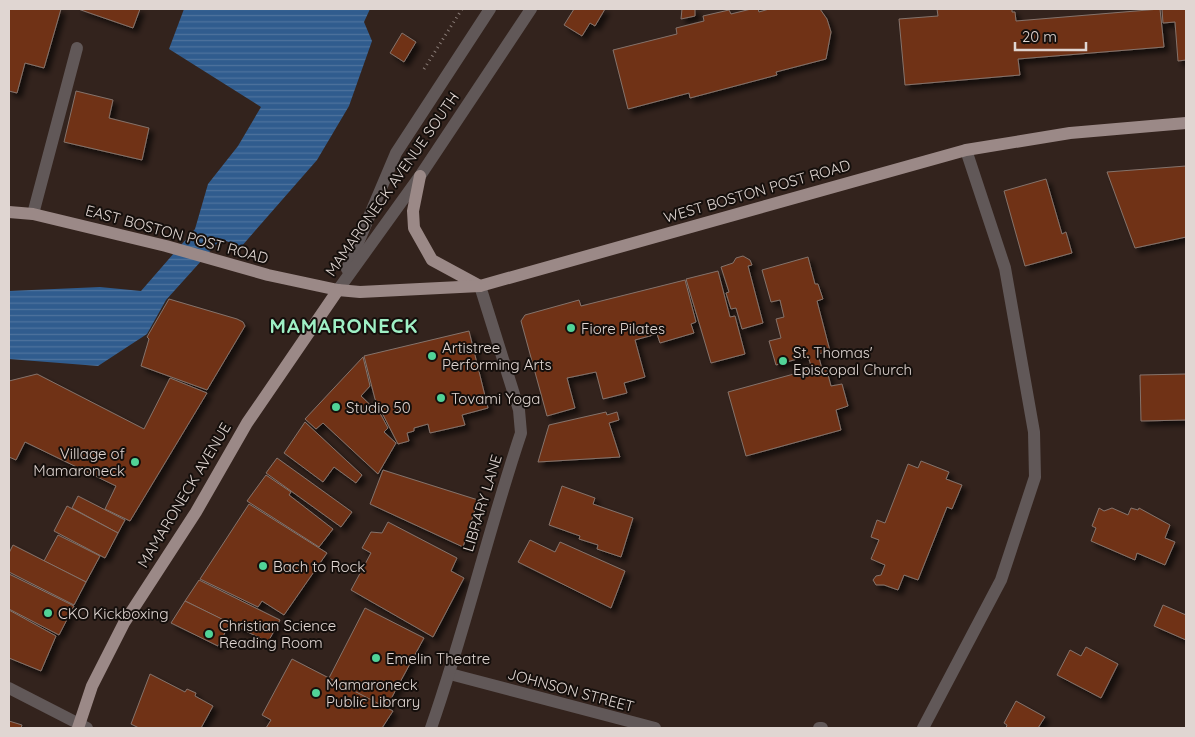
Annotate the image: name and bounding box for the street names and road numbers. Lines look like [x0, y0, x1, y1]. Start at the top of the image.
street label: MAMARONECK AVENUE SOUTH [321, 88, 463, 280]
street label: WEST BOSTON POST ROAD [661, 155, 853, 227]
street label: EAST BOSTON POST ROAD [83, 200, 271, 268]
street label: MAMARONECK AVENUE [133, 419, 235, 571]
street label: LIBRARY LANE [458, 452, 506, 554]
street label: JOHNSON STREET [506, 664, 636, 716]

